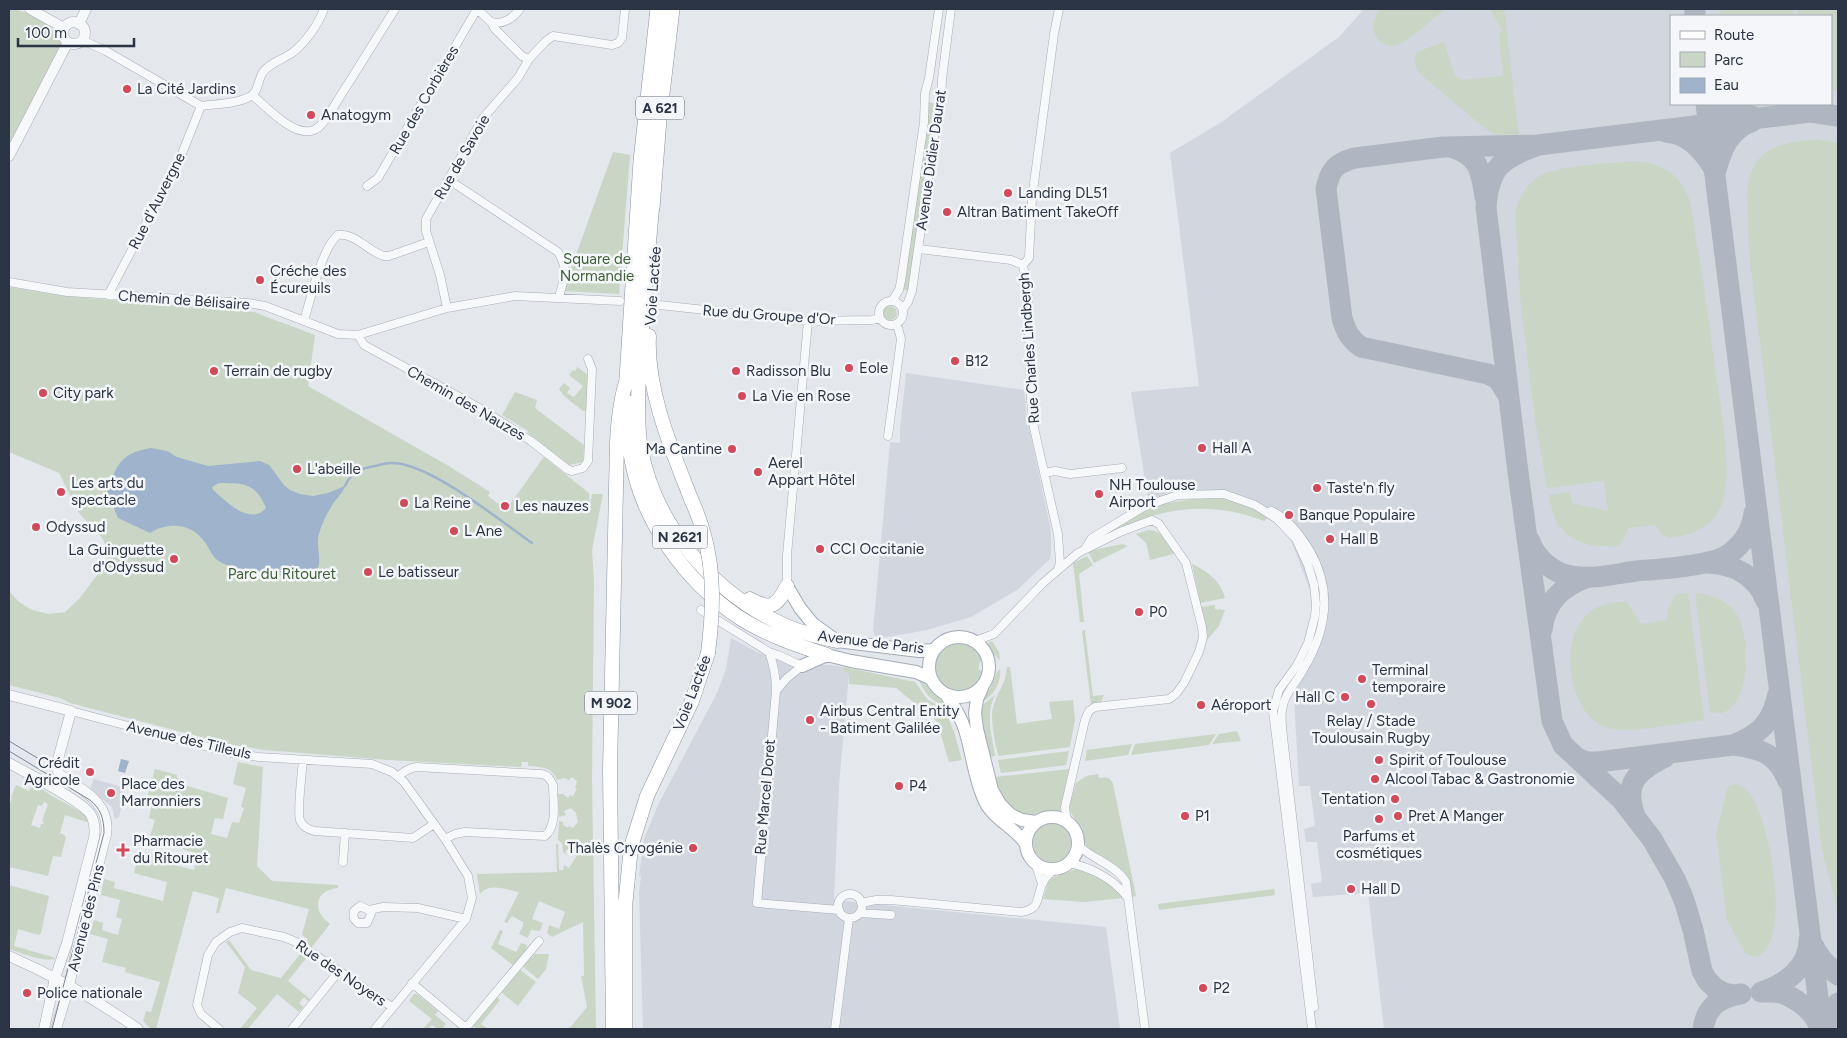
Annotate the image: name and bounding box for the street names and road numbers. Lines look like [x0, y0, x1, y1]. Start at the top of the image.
street label: Rue des Corbières [386, 42, 462, 158]
street label: Avenue Didier Daurat [912, 88, 950, 232]
road number: A 621 [636, 96, 684, 120]
street label: Rue de Savoie [430, 111, 494, 203]
street label: Rue d'Auvergne [125, 150, 189, 252]
street label: Voie Lactée [641, 246, 665, 326]
street label: Rue Charles Lindbergh [1015, 272, 1043, 424]
street label: Chemin de Bélisaire [118, 286, 250, 314]
street label: Rue du Groupe d'Or [702, 301, 836, 329]
street label: Chemin des Nauzes [404, 362, 528, 444]
road number: N 2621 [652, 526, 708, 548]
street label: Avenue de Paris [817, 627, 925, 657]
street label: Voie Lactée [669, 653, 715, 733]
road number: M 902 [585, 691, 637, 714]
street label: Avenue des Tilleuls [125, 717, 253, 763]
street label: Rue Marcel Doret [751, 738, 779, 856]
street label: Avenue des Pins [64, 863, 108, 973]
street label: Rue des Noyers [292, 936, 390, 1010]

